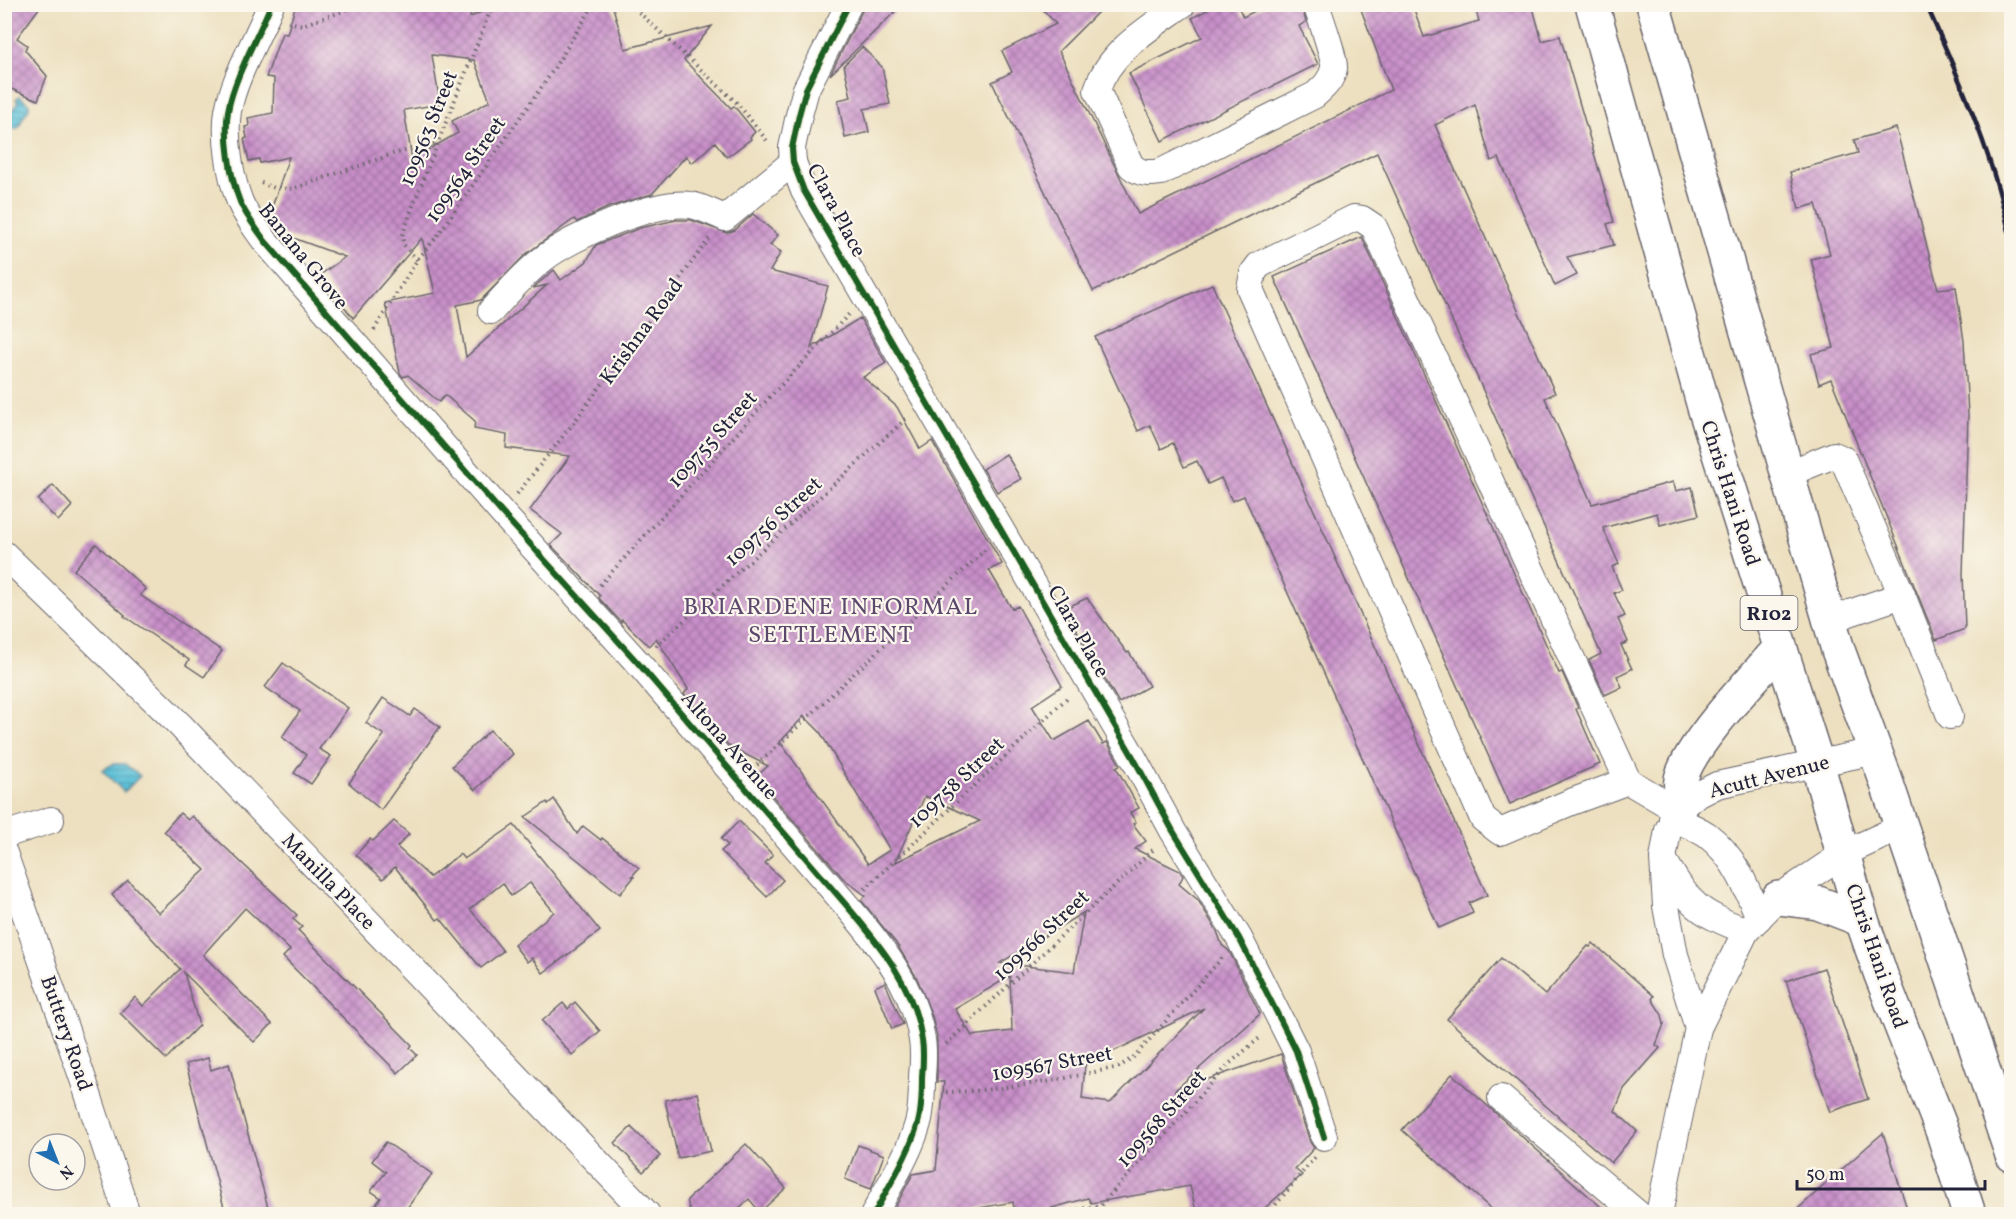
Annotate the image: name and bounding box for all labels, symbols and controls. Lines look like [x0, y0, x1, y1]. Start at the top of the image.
street label: 109563 Street [393, 67, 466, 191]
street label: 109564 Street [419, 111, 514, 229]
street label: Clara Place [799, 159, 872, 263]
street label: Banana Grove [251, 197, 355, 316]
street label: Krishna Road [594, 273, 691, 391]
street label: 109755 Street [662, 385, 765, 495]
street label: Chris Hani Road [1692, 417, 1767, 570]
street label: 109756 Street [719, 471, 829, 574]
street label: Clara Place [1040, 580, 1116, 683]
district label: BRIARDENE INFORMAL SETTLEMENT [683, 591, 979, 653]
road number: R102 [1740, 596, 1798, 630]
street label: Altona Avenue [674, 685, 784, 807]
street label: 109758 Street [902, 731, 1012, 835]
street label: Acutt Avenue [1706, 748, 1833, 806]
street label: Manilla Place [274, 827, 382, 937]
street label: Chris Hani Road [1837, 880, 1914, 1033]
street label: 109566 Street [987, 884, 1097, 988]
street label: Buttery Road [32, 972, 99, 1095]
street label: 109567 Street [990, 1040, 1115, 1089]
street label: 109568 Street [1110, 1064, 1214, 1174]
north arrow [27, 1132, 87, 1192]
scale bar [1797, 1153, 1984, 1191]
text: N [54, 1160, 77, 1184]
text: 50 m [1806, 1163, 1845, 1188]

